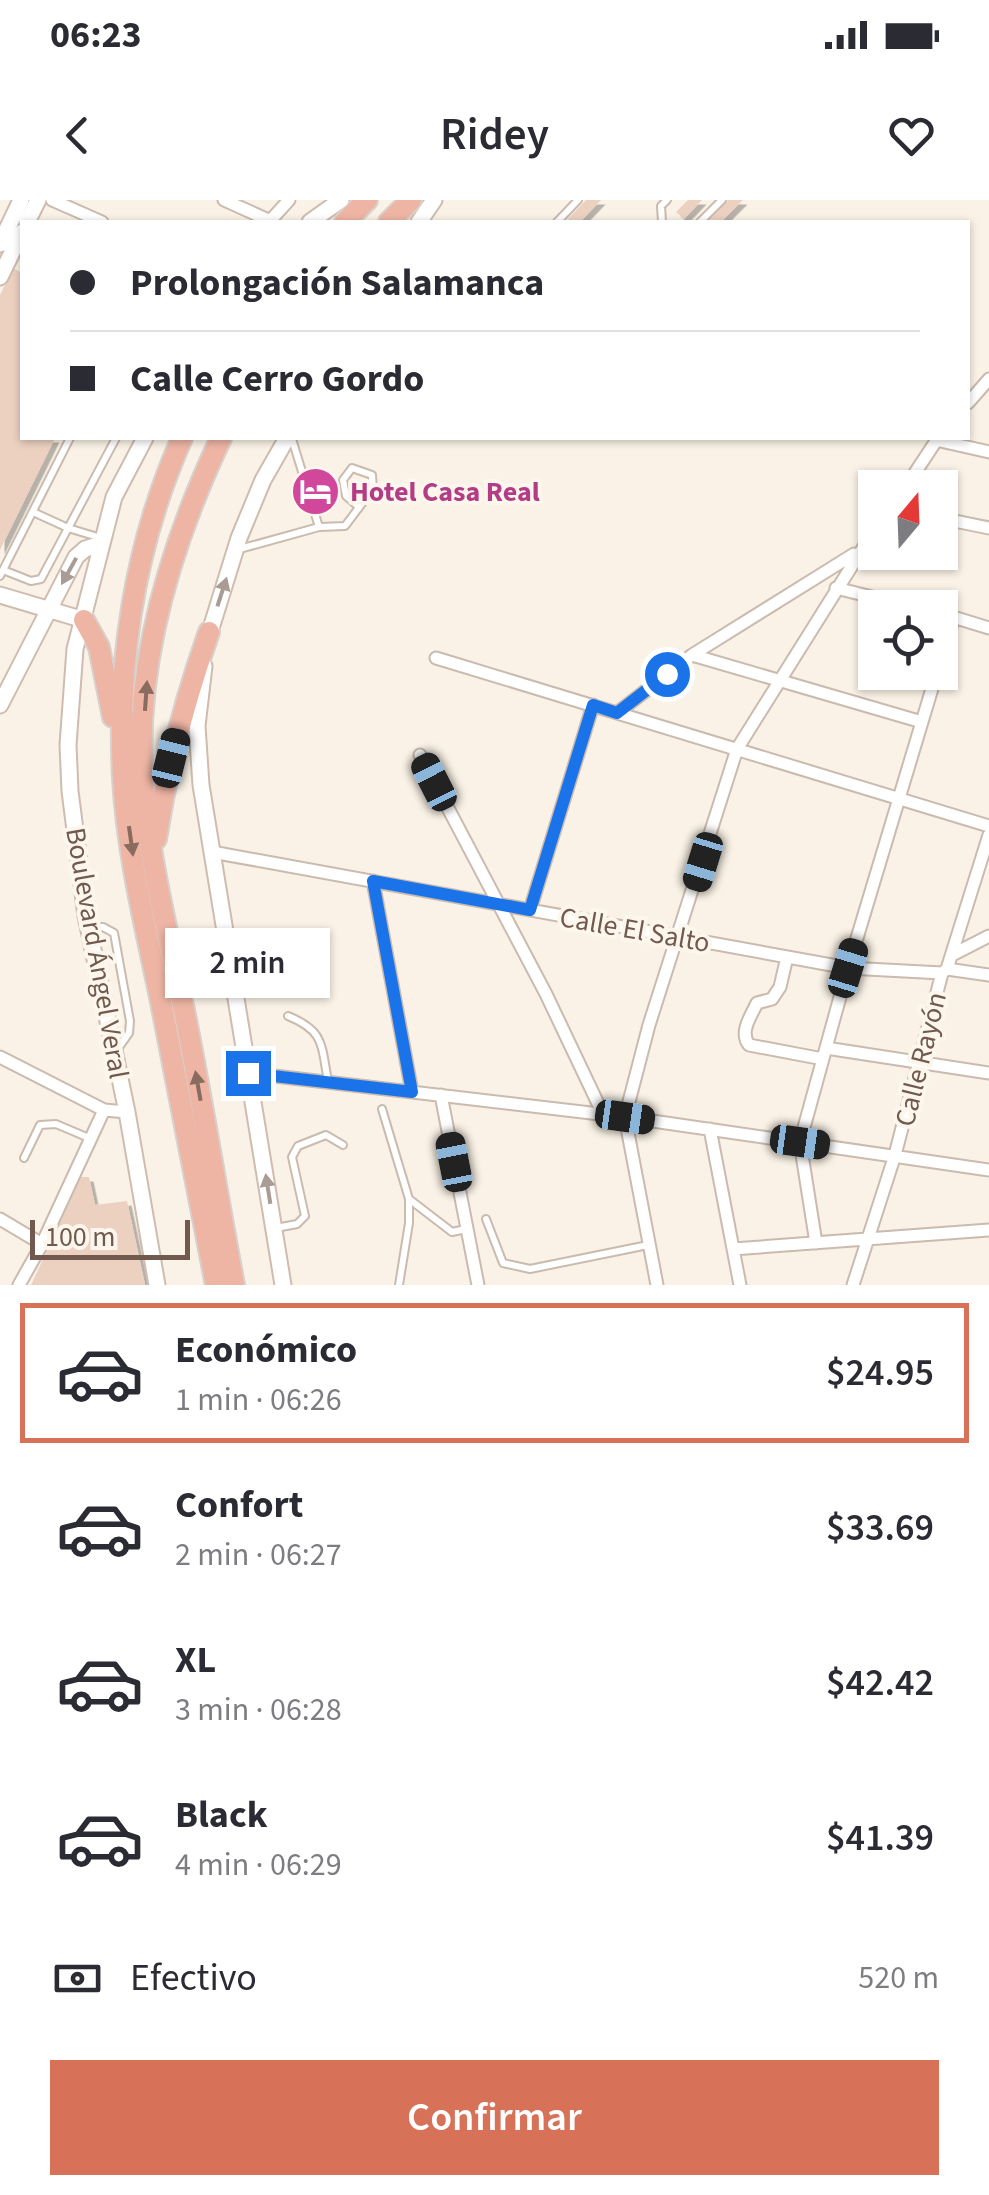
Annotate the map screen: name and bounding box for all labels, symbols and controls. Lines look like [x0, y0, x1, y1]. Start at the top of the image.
text: 06:23 [50, 8, 142, 62]
text: Ridey [440, 103, 549, 167]
icon: back [50, 108, 105, 163]
icon: heart [884, 108, 939, 163]
text: Prolongación Salamanca [130, 256, 544, 310]
text: Calle Cerro Gordo [130, 352, 424, 406]
hotel icon: Hotel Casa Real [289, 465, 341, 517]
north arrow [858, 470, 958, 570]
map controls [858, 470, 958, 690]
place label: Hotel Casa Real [350, 472, 540, 512]
one-way arrow [61, 556, 78, 585]
one-way arrow [215, 576, 230, 607]
button: locate [858, 590, 958, 690]
route start [645, 652, 690, 697]
one-way arrow [138, 679, 154, 711]
car [149, 725, 193, 791]
car [407, 748, 461, 816]
street label: Boulevard Ángel Veral [55, 824, 139, 1082]
one-way arrow [124, 825, 140, 857]
car [680, 829, 726, 895]
street label: Calle El Salto [557, 897, 713, 963]
callout: 2 min [166, 928, 330, 998]
car [825, 935, 871, 1001]
text: 2 min [209, 940, 286, 986]
street label: Calle Rayón [885, 988, 957, 1131]
route end [226, 1051, 271, 1096]
one-way arrow [190, 1069, 205, 1101]
car [593, 1098, 657, 1136]
car [768, 1123, 832, 1161]
car [434, 1130, 474, 1194]
one-way arrow [260, 1172, 275, 1204]
scale bar [30, 1215, 190, 1260]
text: 100 m [45, 1217, 116, 1257]
text: Económico [175, 1323, 357, 1377]
icon: car [55, 1328, 145, 1418]
text: $24.95 [826, 1346, 934, 1400]
text: 1 min · 06:26 [175, 1377, 342, 1423]
text: Confort [175, 1478, 303, 1532]
icon: car [55, 1483, 145, 1573]
text: $33.69 [826, 1501, 934, 1555]
text: 2 min · 06:27 [175, 1532, 342, 1578]
text: XL [175, 1633, 216, 1687]
icon: car [55, 1638, 145, 1728]
text: $42.42 [826, 1656, 934, 1710]
text: 3 min · 06:28 [175, 1687, 342, 1733]
text: Black [175, 1788, 268, 1842]
icon: car [55, 1793, 145, 1883]
text: $41.39 [826, 1811, 934, 1865]
text: 4 min · 06:29 [175, 1842, 342, 1888]
icon: cash [50, 1951, 105, 2006]
text: Efectivo [130, 1951, 257, 2005]
text: 520 m [858, 1955, 939, 2001]
button: Confirmar [50, 2060, 939, 2175]

